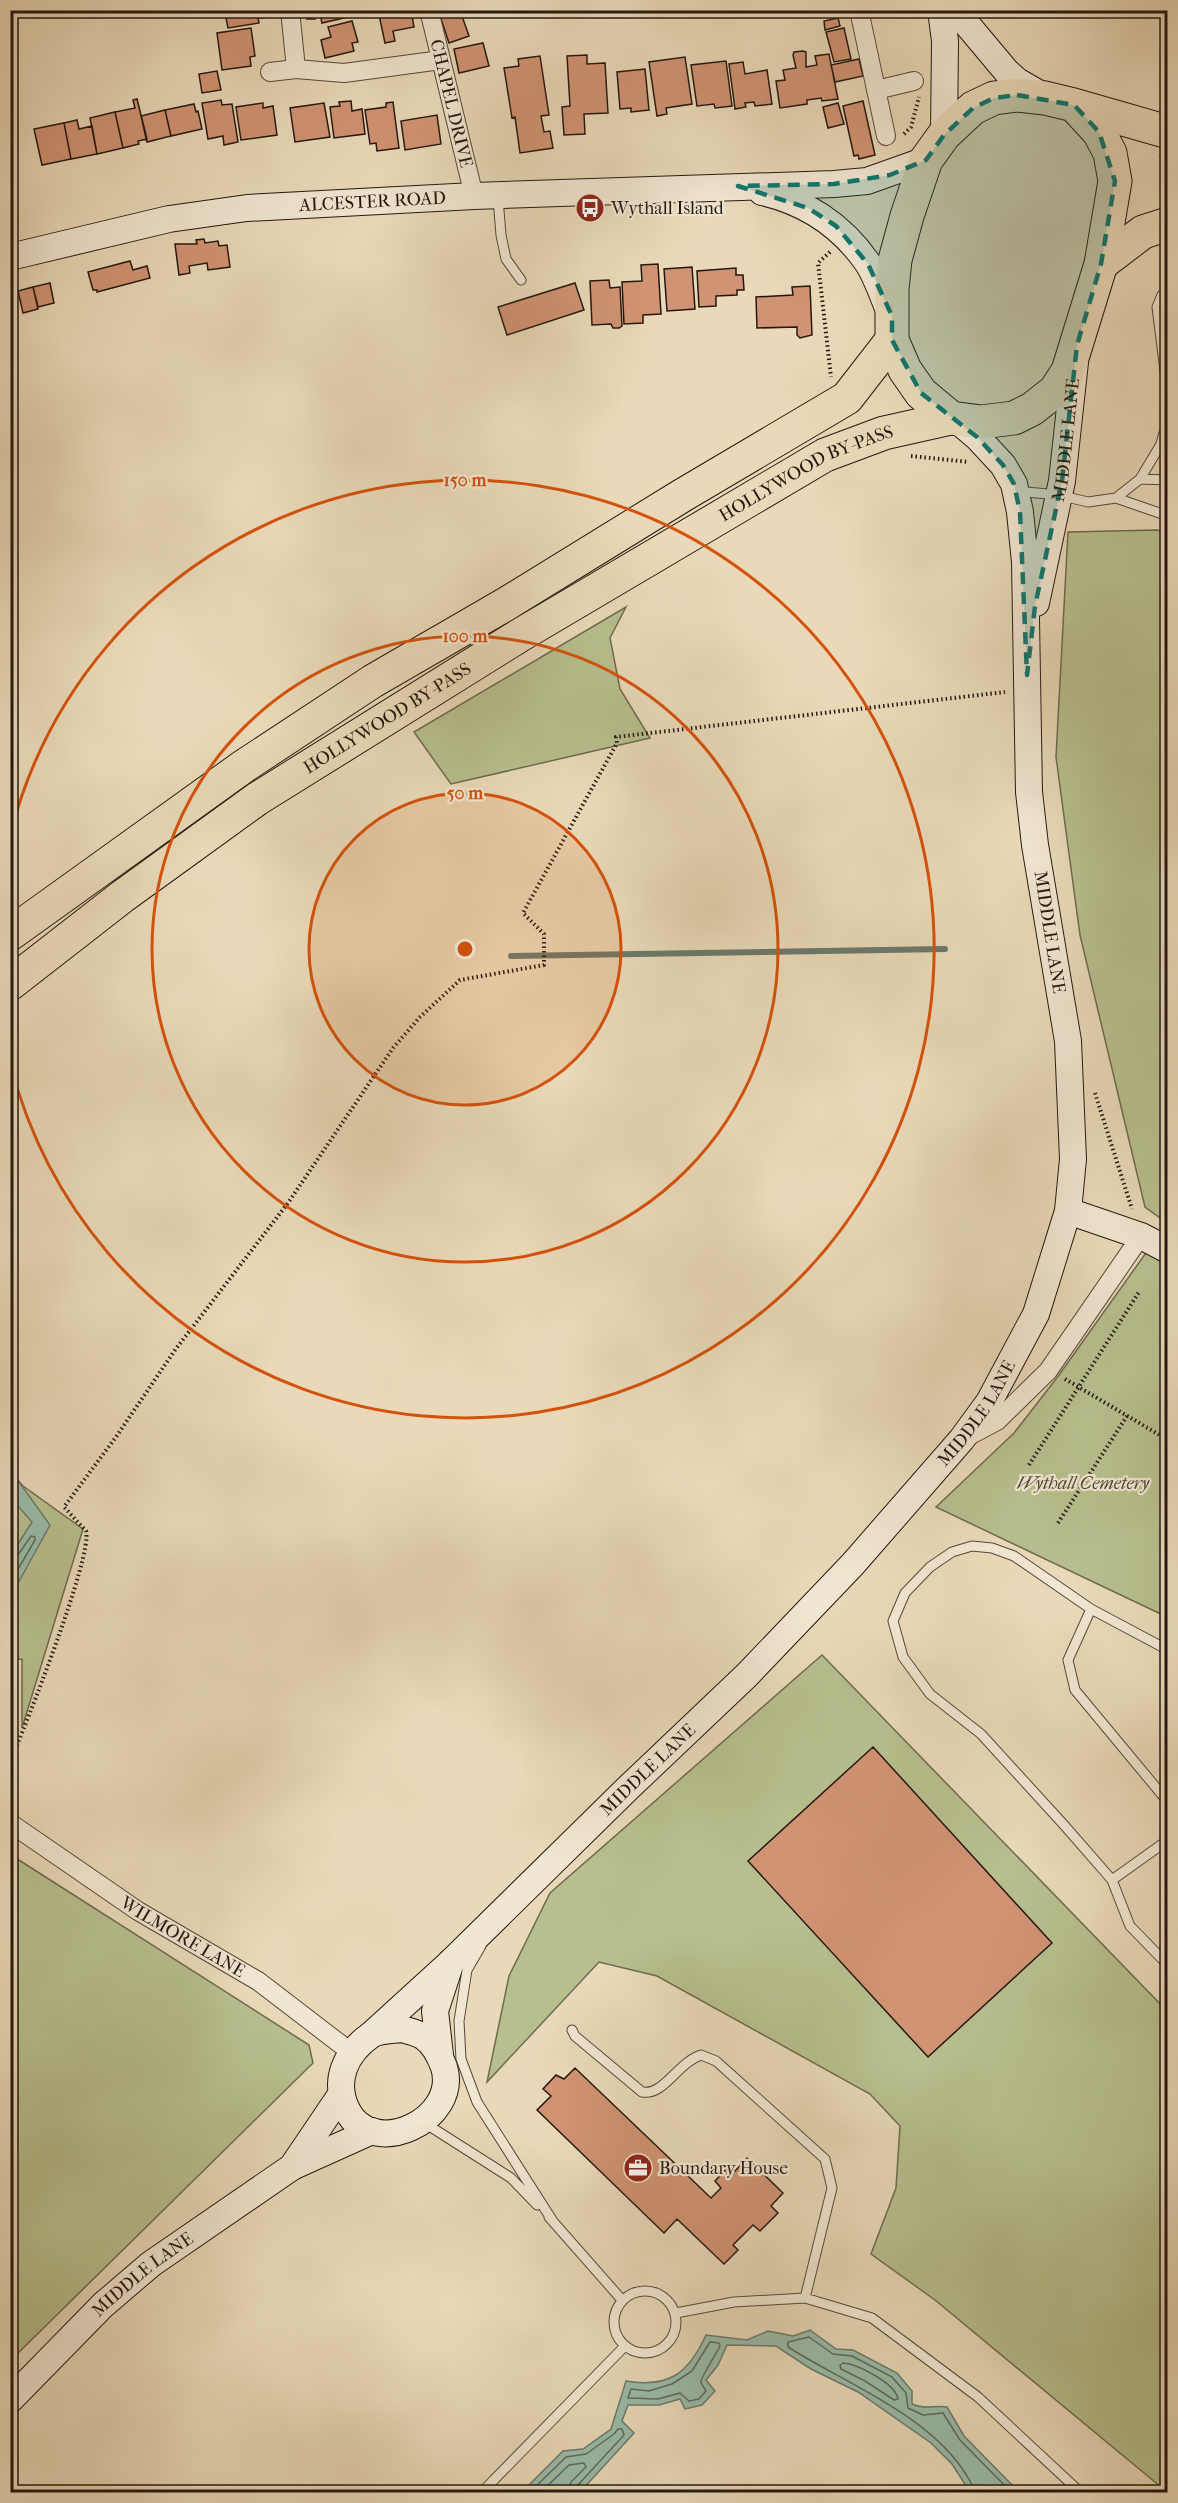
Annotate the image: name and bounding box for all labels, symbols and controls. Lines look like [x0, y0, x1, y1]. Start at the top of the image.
street label: CHAPEL DRIVE [425, 37, 477, 170]
street label: ALCESTER ROAD [298, 187, 446, 216]
bus stop icon: Wythall Island [574, 192, 606, 224]
place label: Wythall Island [610, 198, 724, 219]
street label: MIDDLE LANE [1048, 377, 1084, 503]
street label: HOLLYWOOD BY-PASS [715, 421, 895, 526]
text: 150 m [444, 470, 487, 491]
text: 100 m [442, 626, 489, 647]
street label: HOLLYWOOD BY-PASS [300, 658, 475, 778]
text: 50 m [447, 783, 484, 804]
street label: MIDDLE LANE [1029, 869, 1070, 995]
centre of rings [455, 939, 475, 959]
street label: MIDDLE LANE [933, 1357, 1020, 1471]
park label: Wythall Cemetery [1017, 1473, 1150, 1494]
street label: MIDDLE LANE [596, 1720, 700, 1820]
street label: WILMORE LANE [115, 1891, 249, 1982]
office icon: Boundary House [622, 2152, 654, 2184]
place label: Boundary House [659, 2158, 788, 2179]
street label: MIDDLE LANE [88, 2228, 197, 2321]

